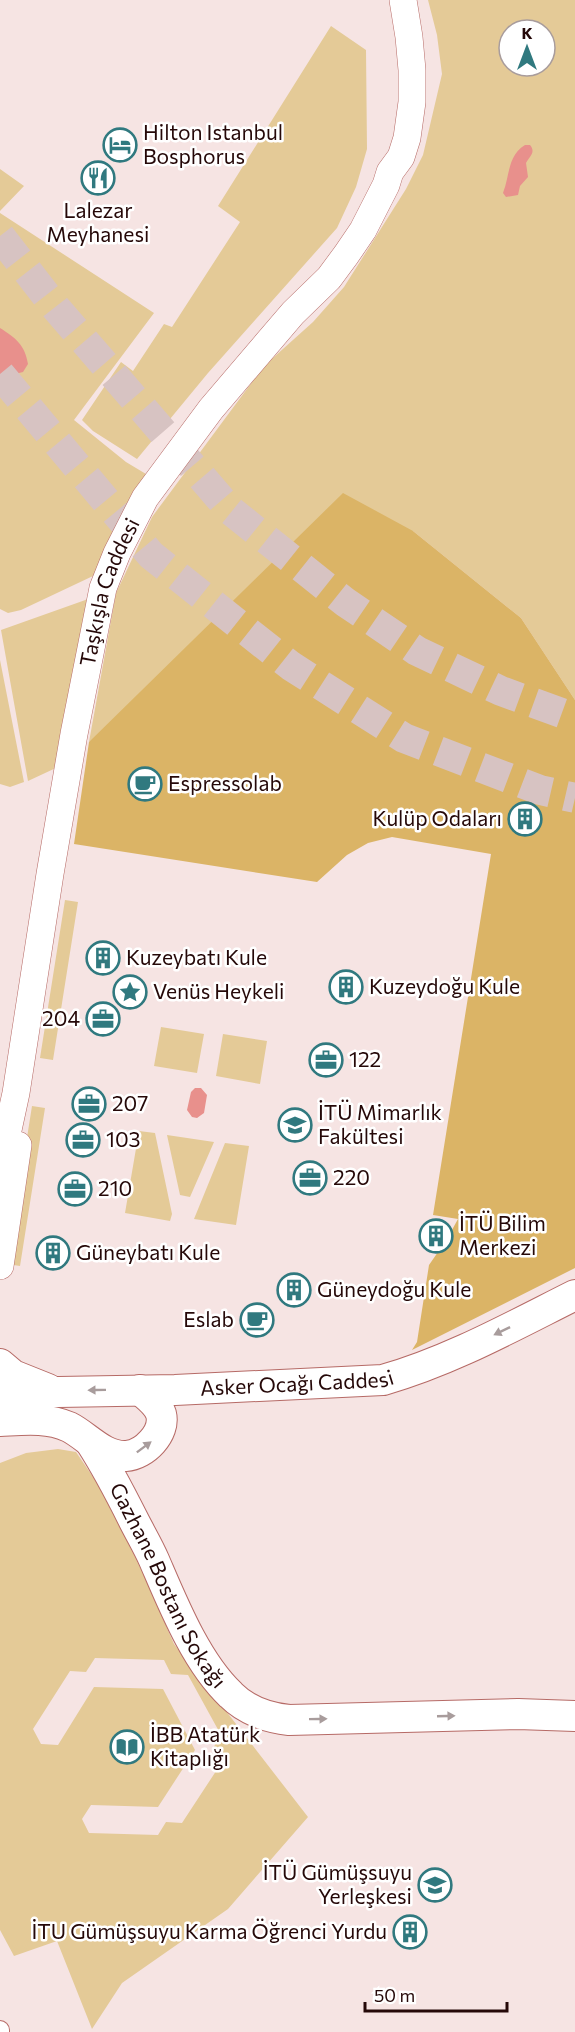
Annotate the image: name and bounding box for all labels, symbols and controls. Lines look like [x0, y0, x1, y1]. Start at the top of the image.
north arrow [497, 18, 557, 78]
text: K [521, 23, 533, 42]
place label: Hilton Istanbul Bosphorus [143, 119, 283, 168]
hotel icon: Hilton Istanbul Bosphorus [102, 127, 138, 163]
restaurant icon: Lalezar Meyhanesi [80, 160, 116, 196]
place label: Lalezar Meyhanesi [47, 197, 149, 246]
street label: Taşkışla Caddesi [74, 513, 144, 668]
cafe icon: Espressolab [127, 766, 163, 802]
place label: Espressolab [168, 770, 282, 795]
building icon: Kulüp Odaları [507, 801, 543, 837]
place label: Kulüp Odaları [373, 805, 502, 830]
building icon: Kuzeybatı Kule [85, 940, 121, 976]
place label: Kuzeybatı Kule [126, 944, 267, 969]
building icon: Kuzeydoğu Kule [328, 969, 364, 1005]
place label: Kuzeydoğu Kule [369, 973, 520, 998]
place icon: Venüs Heykeli [112, 974, 148, 1010]
place label: Venüs Heykeli [153, 978, 285, 1003]
office icon: 204 [85, 1001, 121, 1037]
place label: 204 [42, 1005, 80, 1030]
office icon: 122 [308, 1042, 344, 1078]
place label: 122 [349, 1046, 381, 1071]
office icon: 207 [71, 1086, 107, 1122]
place label: 207 [112, 1090, 148, 1115]
place label: İTÜ Mimarlık Fakültesi [318, 1099, 442, 1148]
school or university icon: İTÜ Mimarlık Fakültesi [277, 1107, 313, 1143]
office icon: 103 [65, 1122, 101, 1158]
place label: 103 [106, 1126, 141, 1151]
office icon: 220 [292, 1160, 328, 1196]
place label: 220 [333, 1164, 370, 1189]
office icon: 210 [57, 1171, 93, 1207]
place label: 210 [98, 1175, 132, 1200]
place label: İTÜ Bilim Merkezi [459, 1210, 546, 1259]
building icon: İTÜ Bilim Merkezi [418, 1218, 454, 1254]
building icon: Güneybatı Kule [35, 1235, 71, 1271]
place label: Güneybatı Kule [76, 1239, 220, 1264]
building icon: Güneydoğu Kule [276, 1272, 312, 1308]
place label: Güneydoğu Kule [317, 1276, 471, 1301]
cafe icon: Eslab [239, 1302, 275, 1338]
place label: Eslab [183, 1306, 234, 1331]
one-way arrow [493, 1326, 510, 1335]
street label: Asker Ocağı Caddesi [199, 1364, 396, 1400]
one-way arrow [87, 1386, 106, 1395]
one-way arrow [136, 1441, 152, 1453]
street label: Gazhane Bostanı Sokağı [106, 1478, 232, 1692]
one-way arrow [437, 1712, 456, 1721]
one-way arrow [308, 1714, 327, 1724]
place label: İBB Atatürk Kitaplığı [150, 1721, 260, 1770]
library icon: İBB Atatürk Kitaplığı [109, 1729, 145, 1765]
place label: İTÜ Gümüşsuyu Yerleşkesi [263, 1859, 412, 1908]
school or university icon: İTÜ Gümüşsuyu Yerleşkesi [417, 1867, 453, 1903]
building icon: İTU Gümüşsuyu Karma Öğrenci Yurdu [392, 1914, 428, 1950]
place label: İTU Gümüşsuyu Karma Öğrenci Yurdu [31, 1918, 387, 1943]
scale bar [365, 1975, 508, 2013]
text: 50 m [374, 1984, 415, 2006]

